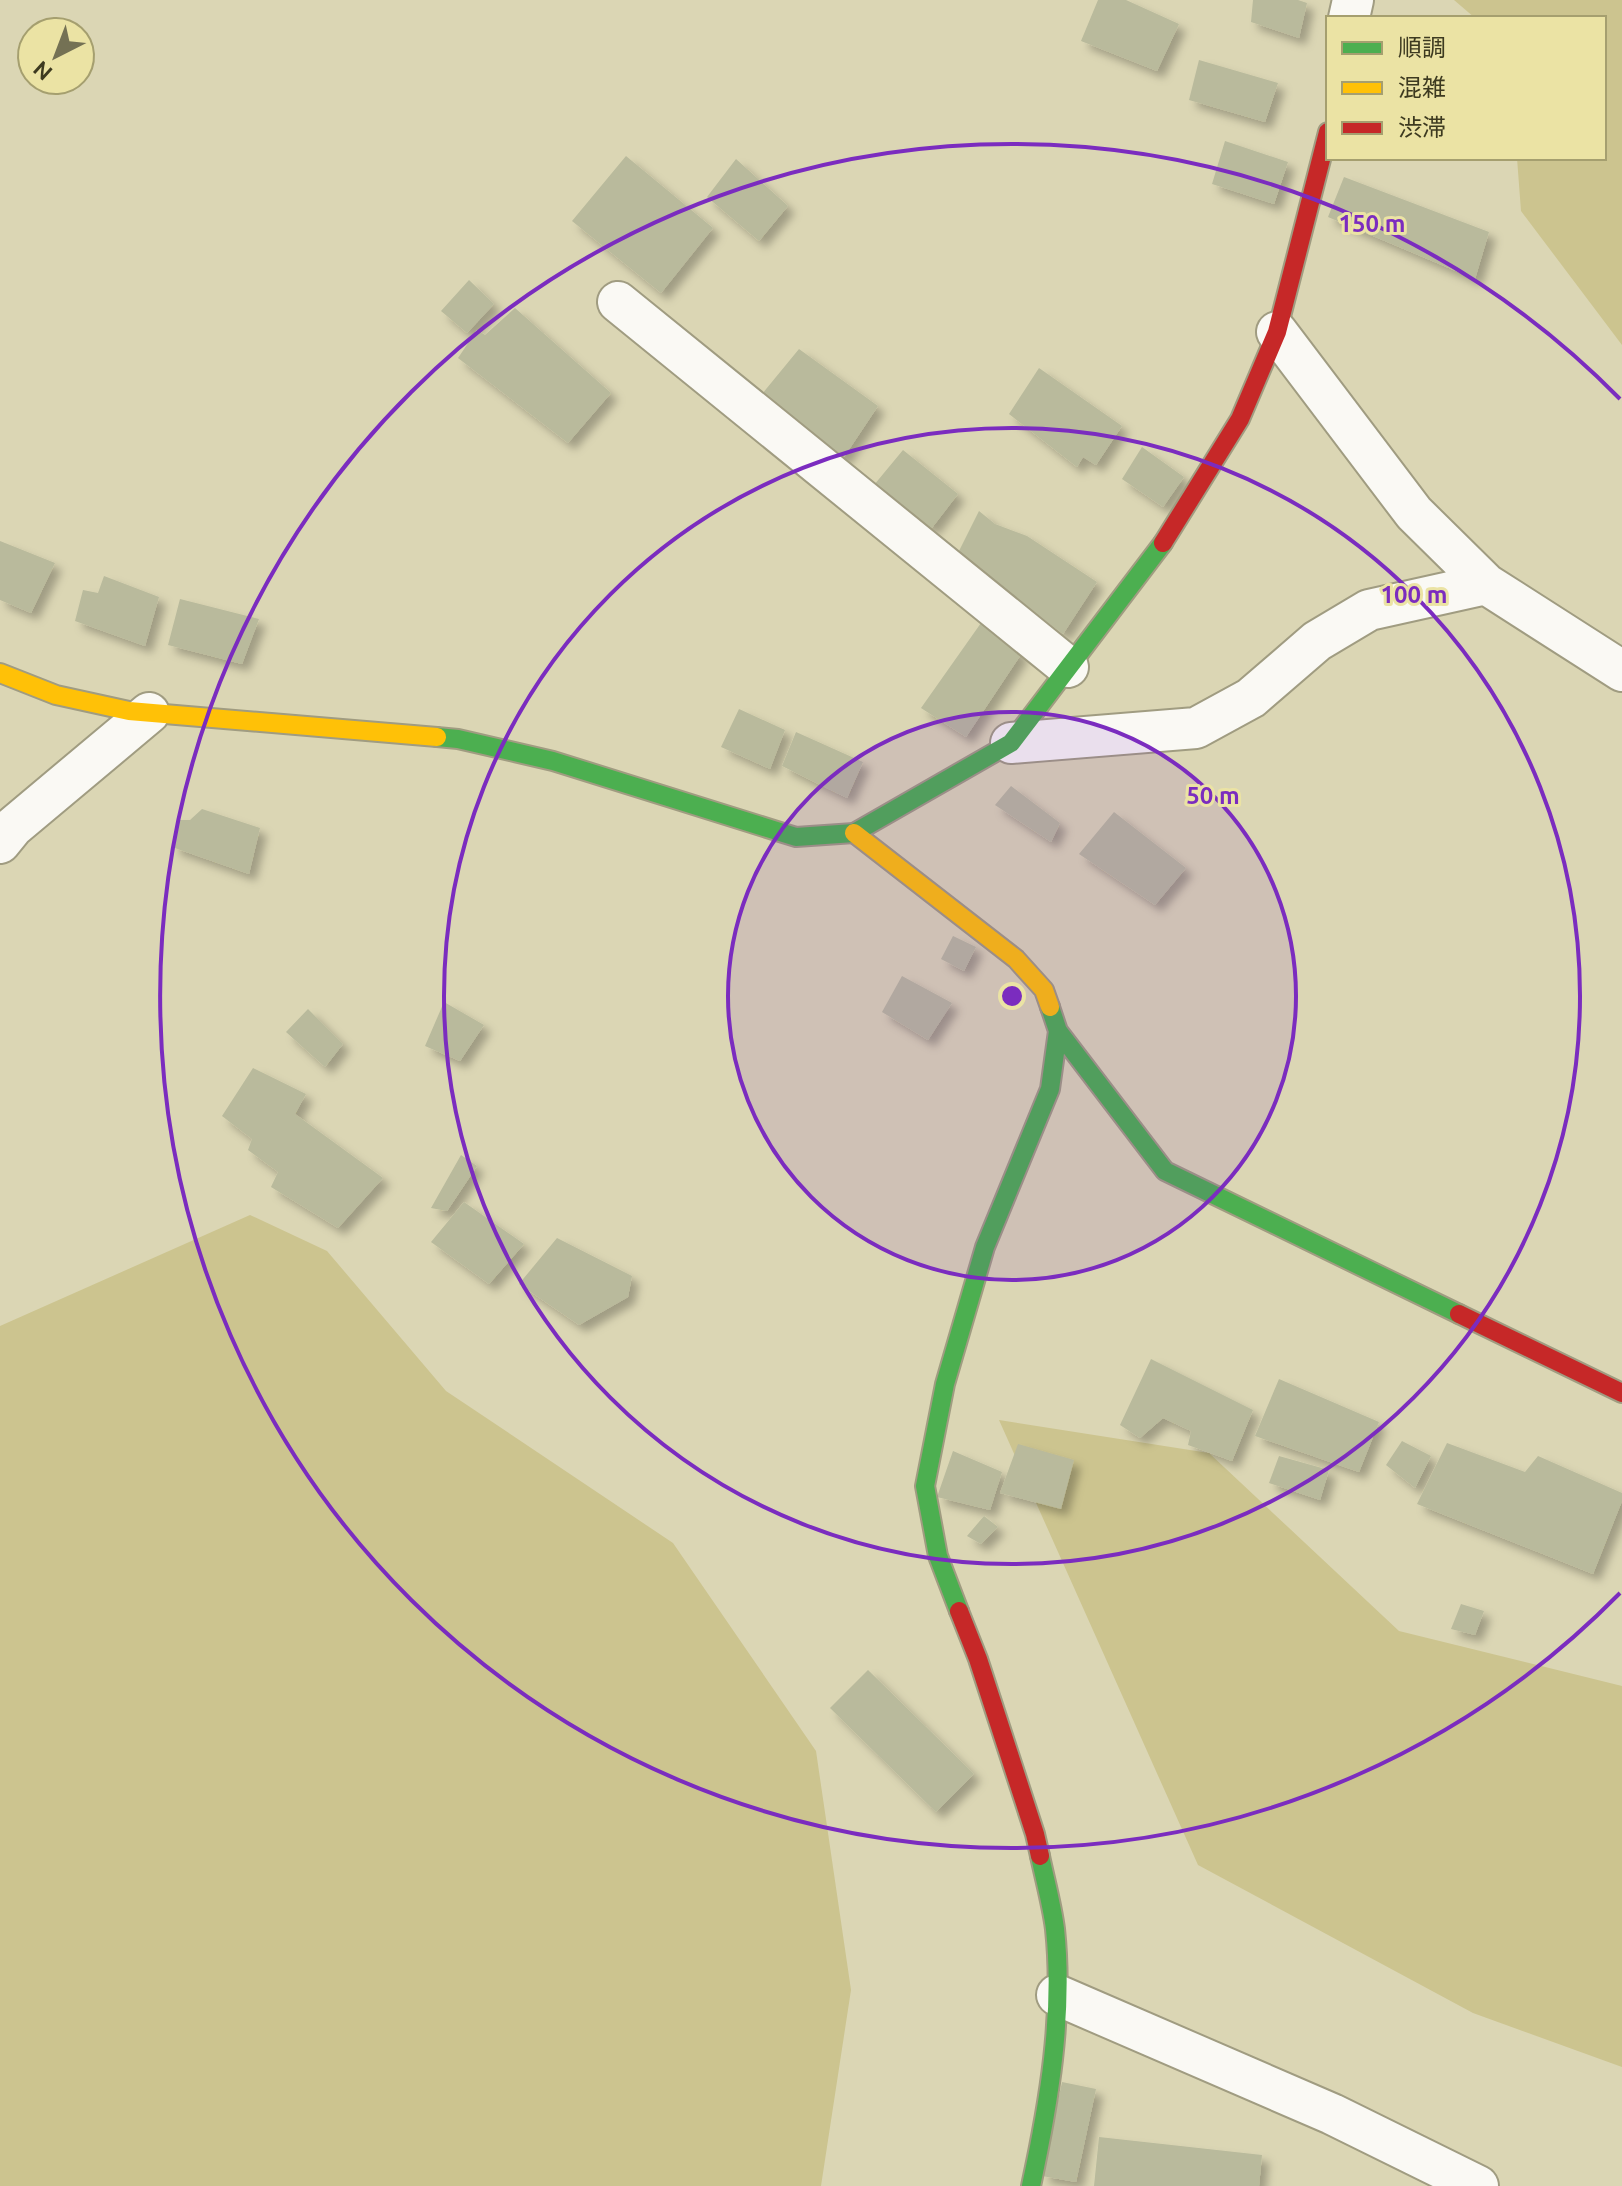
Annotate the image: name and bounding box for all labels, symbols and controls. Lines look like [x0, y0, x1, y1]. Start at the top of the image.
north arrow [16, 16, 96, 96]
legend [1326, 16, 1606, 160]
text: 順調 [1398, 34, 1446, 61]
text: N [28, 56, 57, 86]
text: 混雑 [1398, 74, 1446, 101]
text: 渋滞 [1398, 114, 1446, 141]
text: 150 m [1339, 210, 1405, 237]
text: 100 m [1381, 581, 1447, 608]
text: 50 m [1186, 782, 1240, 809]
centre of rings [998, 982, 1026, 1010]

